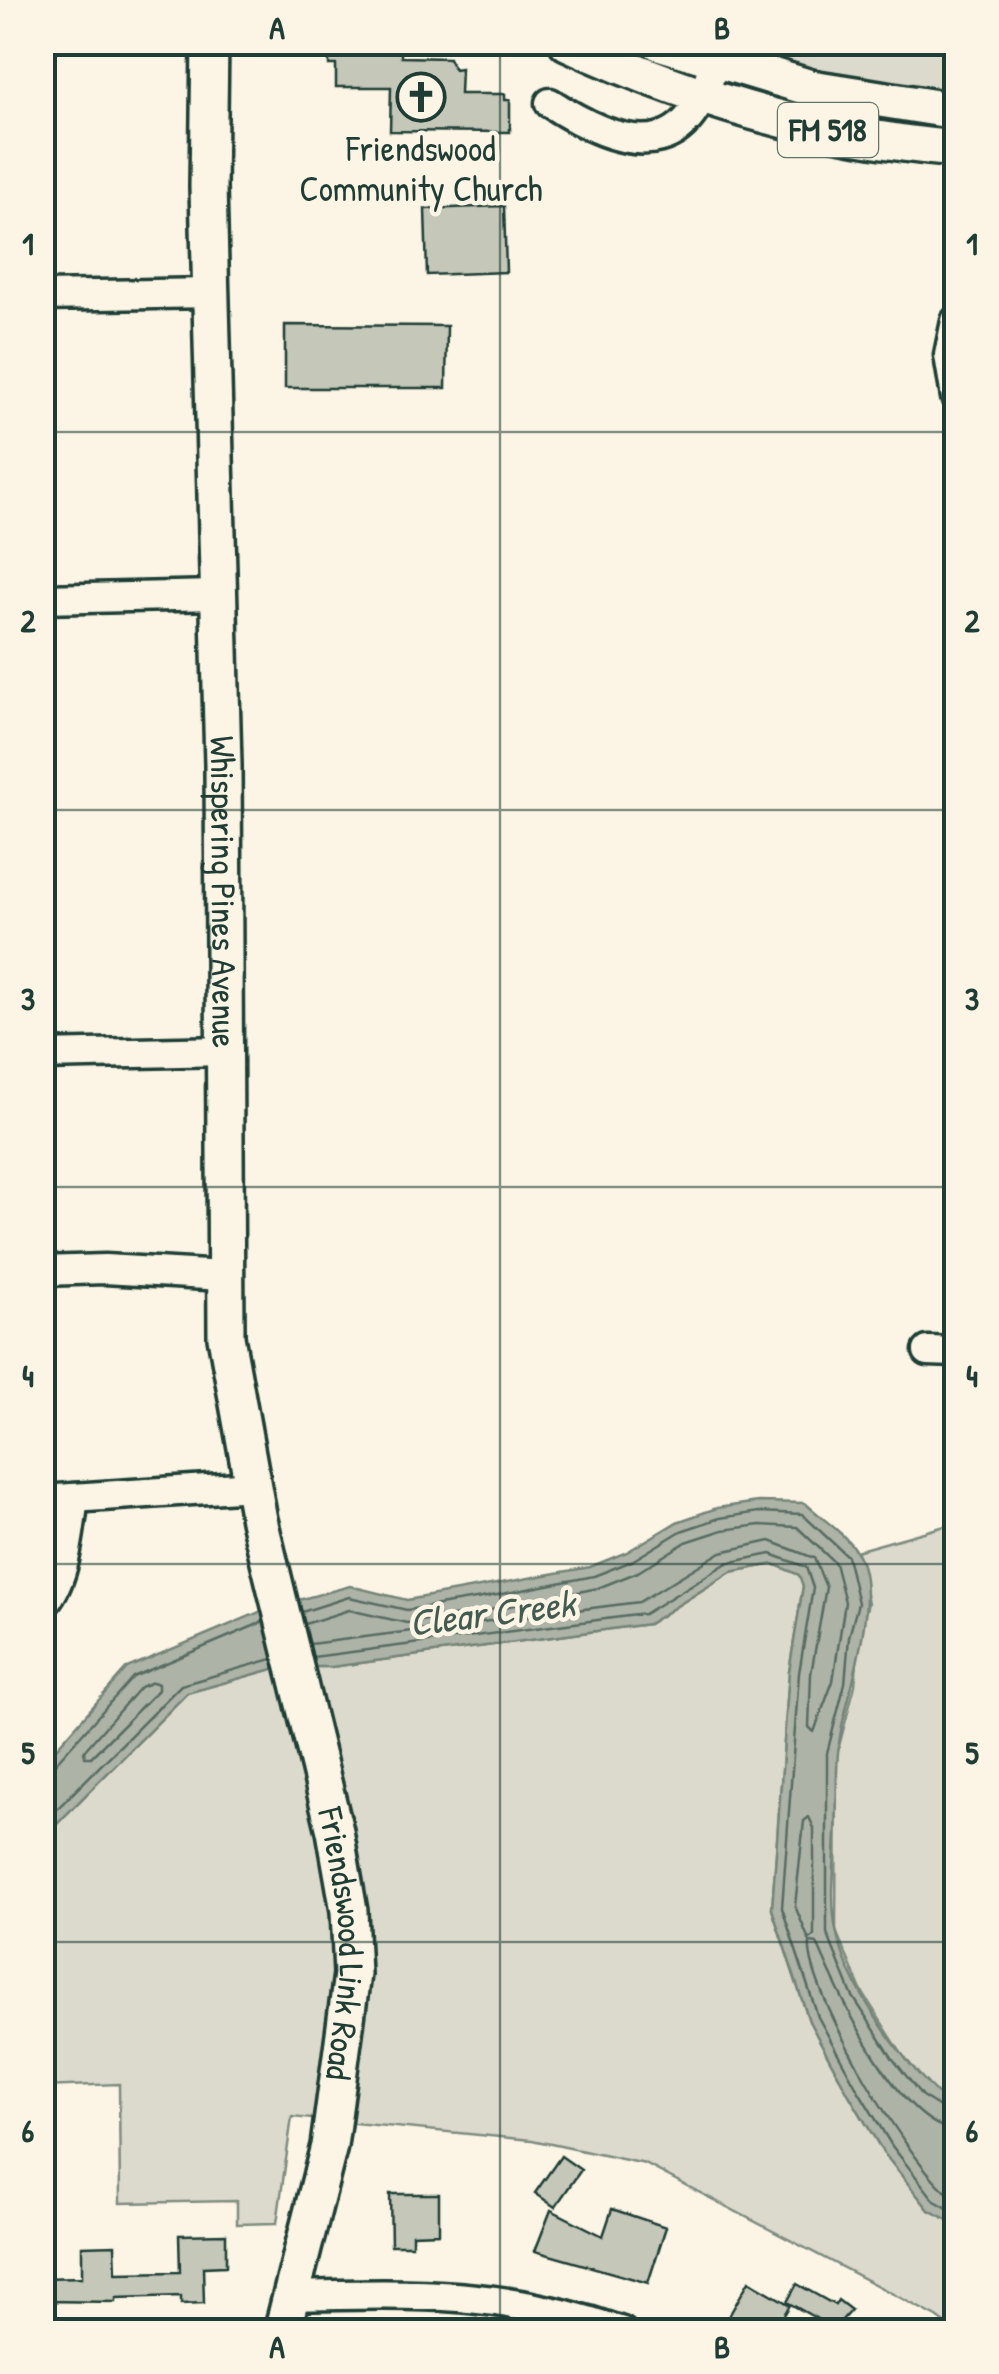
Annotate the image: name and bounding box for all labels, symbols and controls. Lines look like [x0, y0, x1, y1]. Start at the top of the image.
text: A [269, 6, 285, 49]
text: B [714, 6, 730, 49]
church icon: Friendswood Community Church [395, 71, 447, 123]
road number: FM 518 [778, 103, 878, 157]
place label: Friendswood Community Church [299, 125, 543, 212]
text: 1 [22, 222, 34, 265]
text: 1 [966, 222, 978, 265]
text: 2 [21, 599, 37, 642]
text: 2 [965, 599, 981, 642]
street label: Whispering Pines Avenue [199, 735, 248, 1048]
text: 3 [21, 977, 35, 1020]
text: 3 [965, 977, 979, 1020]
text: 4 [22, 1354, 34, 1397]
text: 4 [966, 1354, 978, 1397]
water label: Clear Creek [406, 1576, 581, 1648]
text: 5 [21, 1731, 35, 1774]
text: 5 [965, 1731, 979, 1774]
street label: Friendswood Link Road [307, 1802, 376, 2083]
text: 6 [22, 2109, 35, 2152]
text: 6 [966, 2109, 979, 2152]
text: A [269, 2325, 285, 2368]
text: B [714, 2325, 730, 2368]

